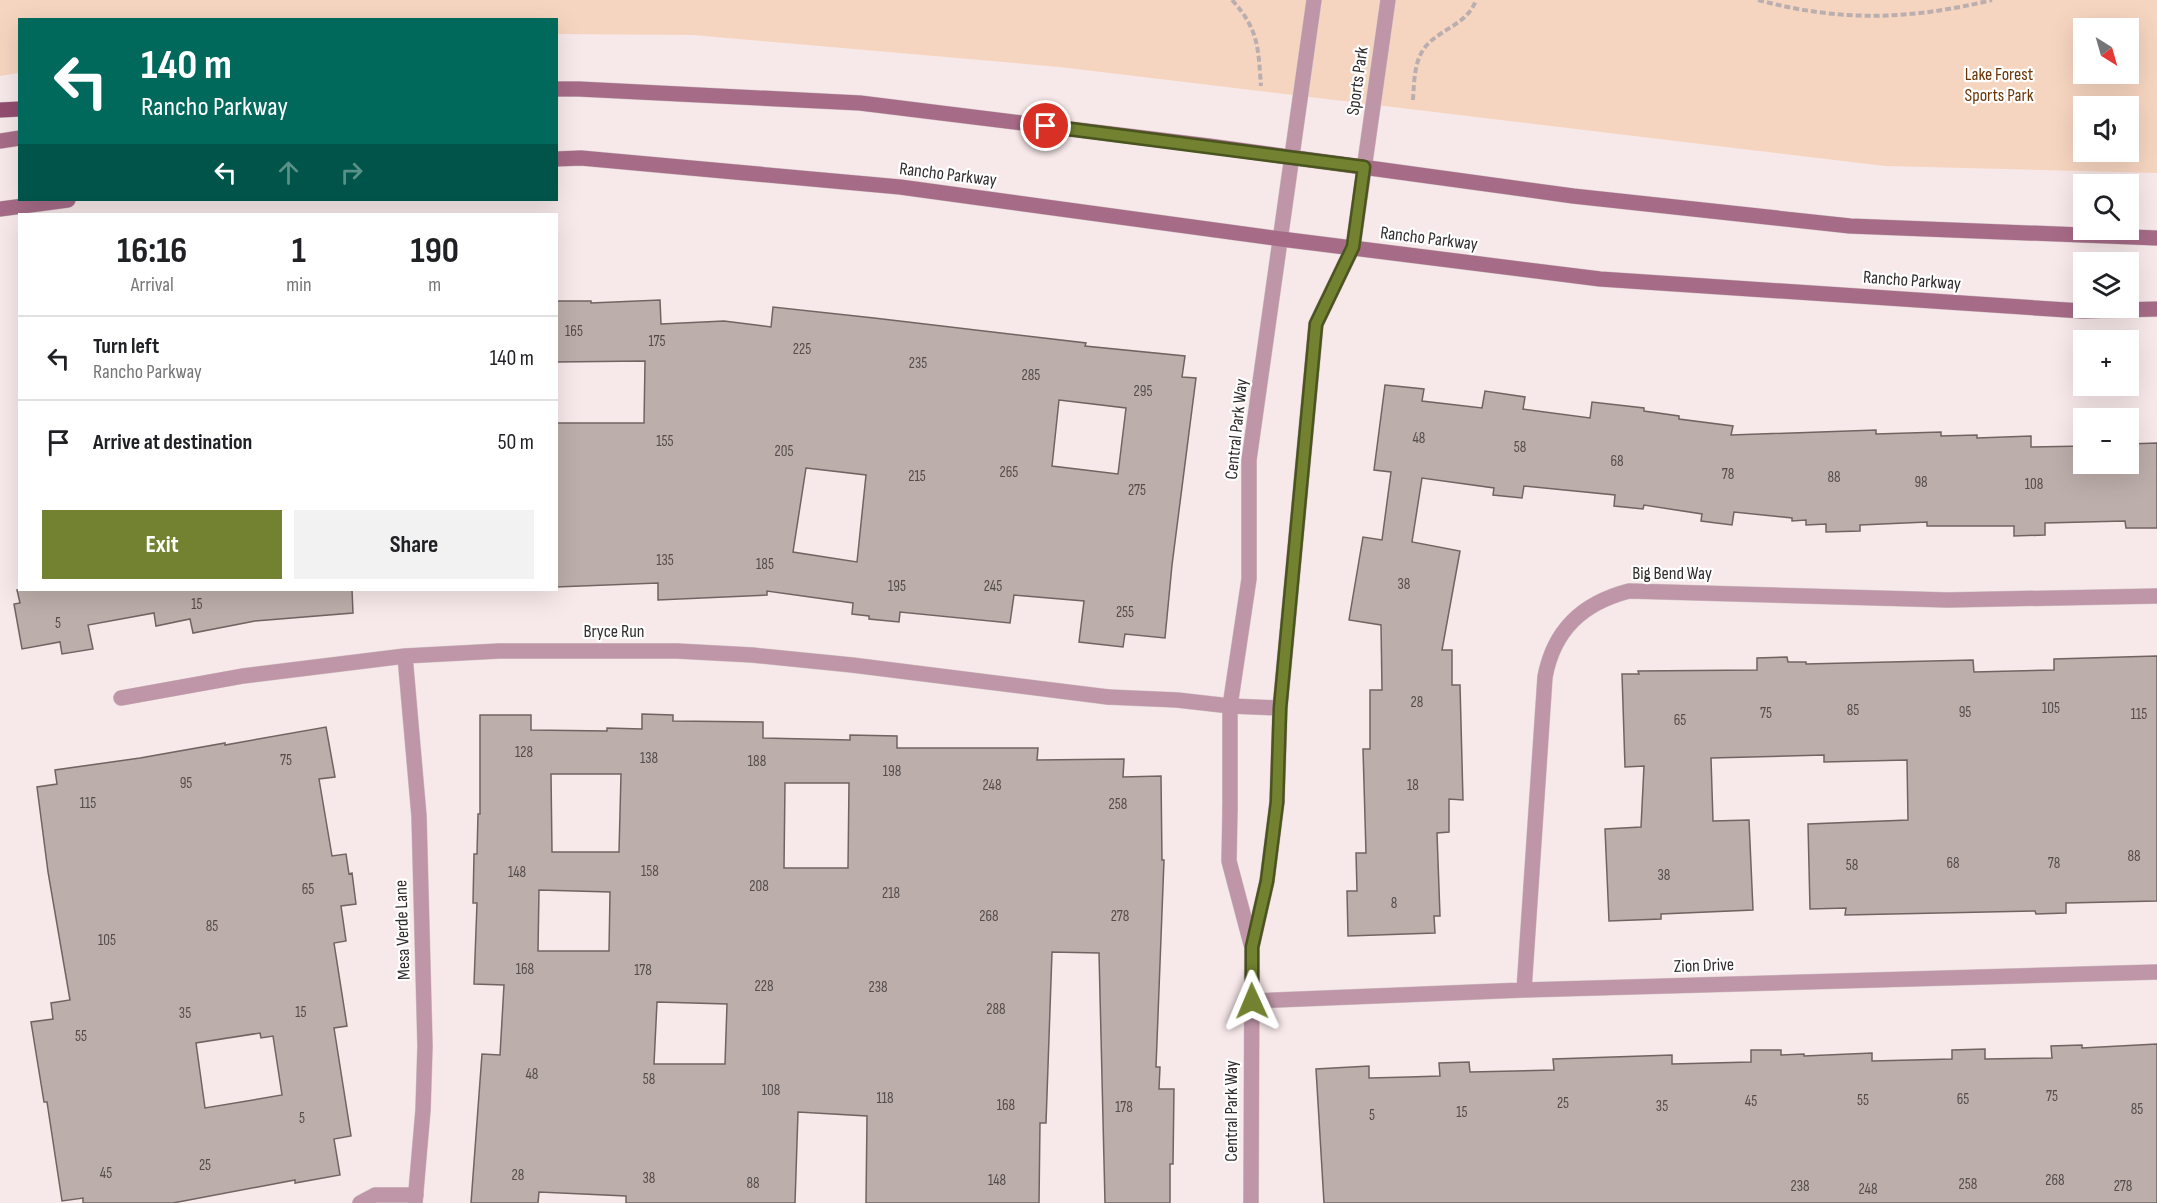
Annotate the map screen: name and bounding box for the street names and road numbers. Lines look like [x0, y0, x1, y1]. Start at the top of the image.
street label: Sports Park [1342, 45, 1373, 117]
street label: Rancho Parkway [898, 158, 998, 191]
street label: Rancho Parkway [1379, 222, 1479, 255]
street label: Rancho Parkway [1862, 267, 1962, 294]
street label: Central Park Way [1221, 378, 1252, 481]
street label: Big Bend Way [1632, 563, 1712, 584]
street label: Bryce Run [584, 621, 644, 642]
street label: Mesa Verde Lane [390, 880, 415, 980]
street label: Zion Drive [1674, 954, 1735, 977]
street label: Central Park Way [1221, 1060, 1242, 1162]

